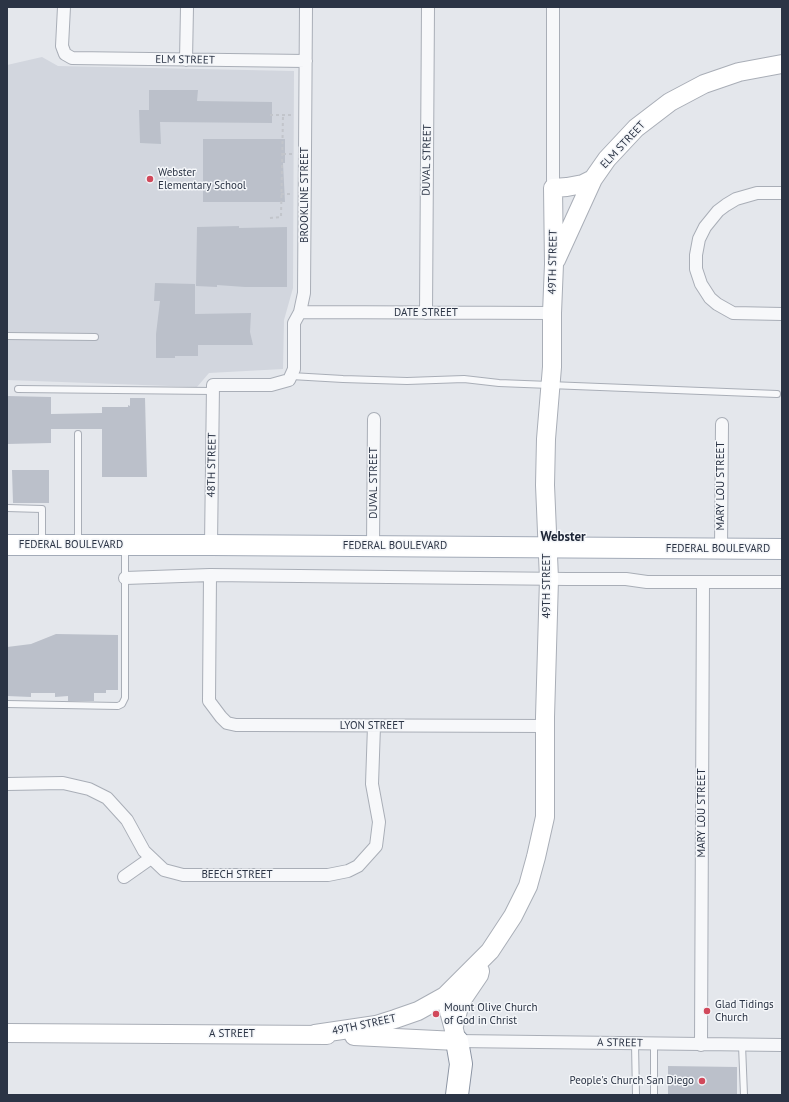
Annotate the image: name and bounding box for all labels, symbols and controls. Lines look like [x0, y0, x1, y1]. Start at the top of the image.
street label: ELM STREET [155, 53, 215, 67]
street label: ELM STREET [598, 119, 648, 171]
street label: DUVAL STREET [420, 124, 434, 196]
street label: BROOKLINE STREET [298, 147, 312, 243]
place label: Webster Elementary School [158, 166, 246, 192]
marker: Webster Elementary School [145, 174, 155, 184]
street label: 49TH STREET [546, 229, 560, 295]
street label: DATE STREET [394, 306, 458, 320]
street label: 48TH STREET [205, 432, 219, 498]
street label: MARY LOU STREET [714, 441, 728, 531]
street label: DUVAL STREET [367, 447, 381, 519]
district label: Webster [540, 529, 586, 545]
street label: FEDERAL BOULEVARD [19, 538, 123, 552]
street label: FEDERAL BOULEVARD [343, 539, 447, 553]
street label: FEDERAL BOULEVARD [666, 542, 770, 556]
street label: 49TH STREET [540, 554, 554, 618]
street label: LYON STREET [340, 719, 404, 733]
street label: MARY LOU STREET [695, 768, 709, 858]
street label: BEECH STREET [201, 868, 273, 882]
place label: Glad Tidings Church [715, 998, 774, 1024]
place label: Mount Olive Church of God in Christ [444, 1001, 538, 1027]
marker: Glad Tidings Church [702, 1006, 712, 1016]
marker: Mount Olive Church of God in Christ [431, 1009, 441, 1019]
street label: 49TH STREET [331, 1012, 397, 1038]
street label: A STREET [209, 1027, 255, 1041]
street label: A STREET [597, 1036, 643, 1050]
place label: People's Church San Diego [569, 1074, 694, 1088]
marker: People's Church San Diego [697, 1076, 707, 1086]

